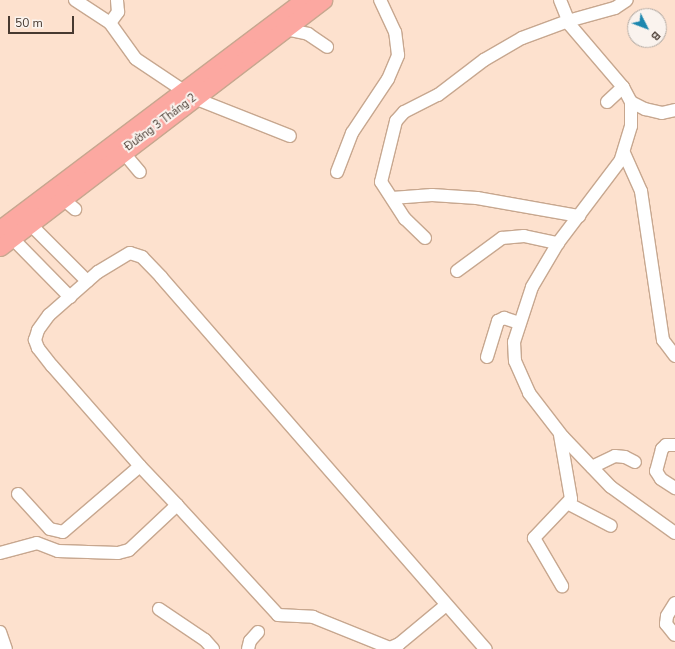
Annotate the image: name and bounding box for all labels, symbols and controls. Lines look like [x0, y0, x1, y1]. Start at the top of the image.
scale bar [10, 8, 76, 34]
north arrow [627, 8, 667, 48]
text: 50 m [15, 15, 43, 31]
text: B [647, 28, 664, 44]
street label: Đường 3 Tháng 2 [123, 92, 199, 154]

